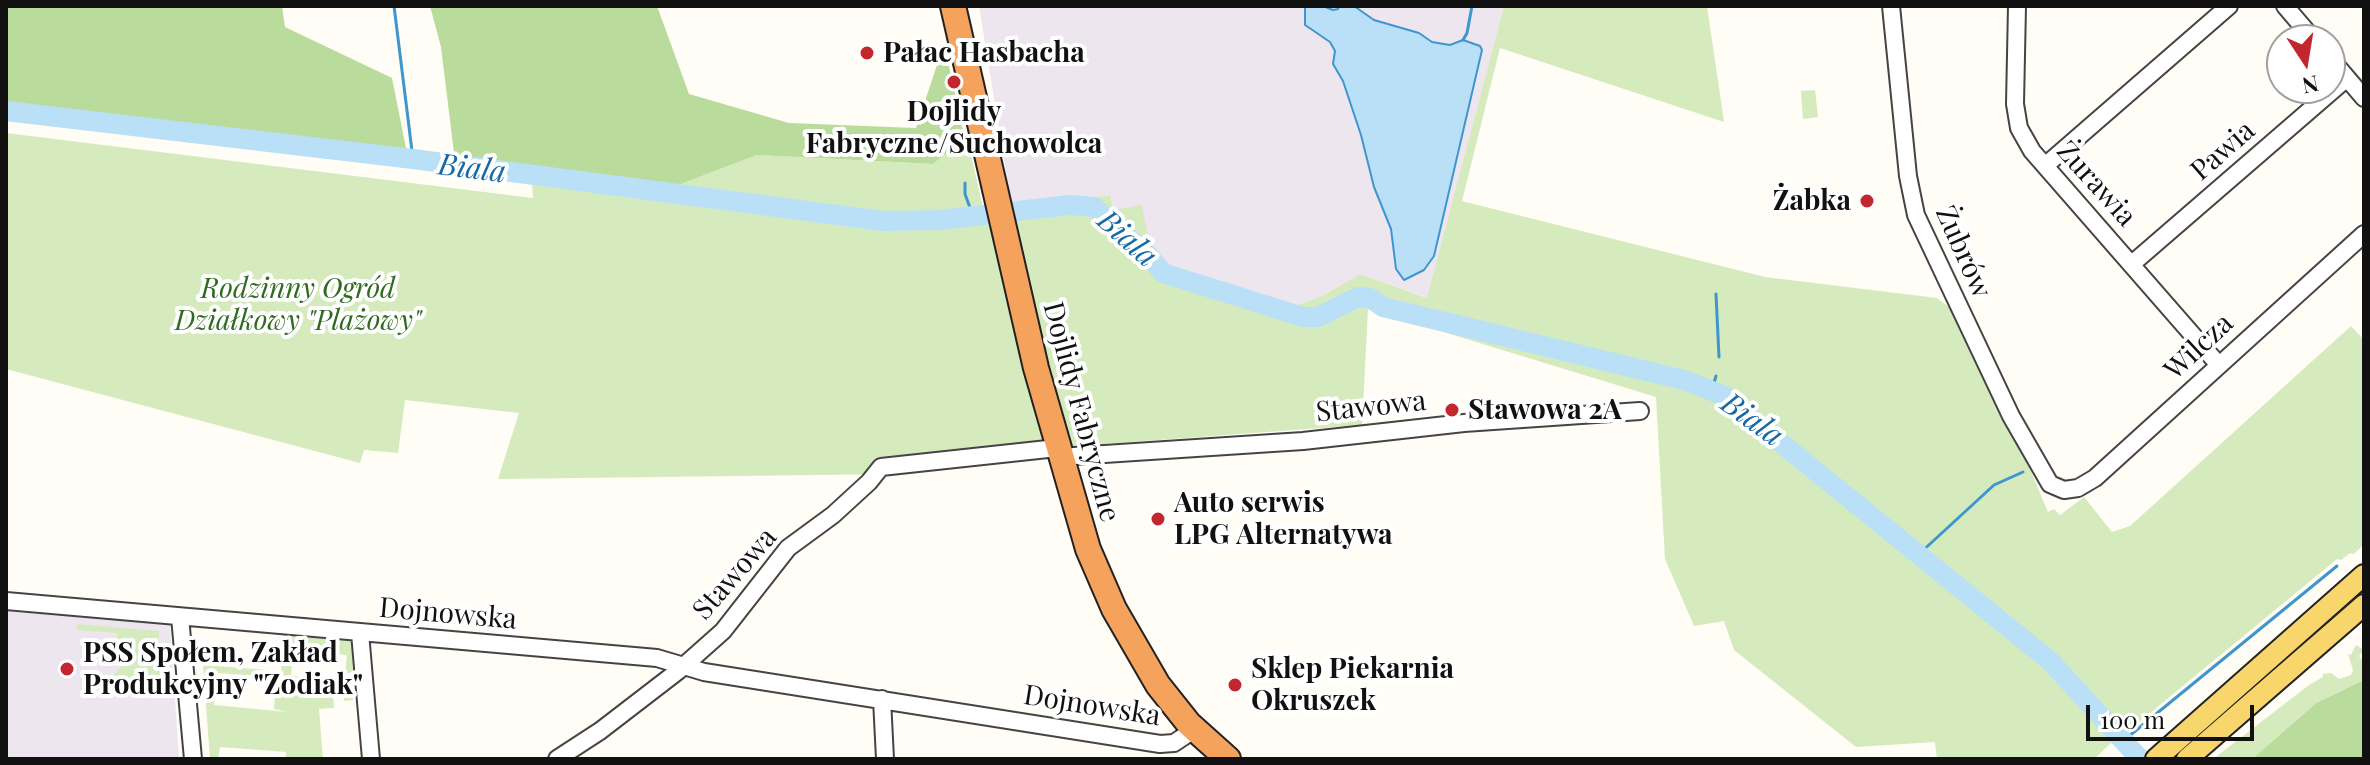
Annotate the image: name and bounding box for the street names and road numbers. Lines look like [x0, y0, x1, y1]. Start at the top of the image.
street label: Pawia [2184, 114, 2262, 188]
street label: Żurawia [2049, 135, 2143, 233]
street label: Żubrów [1928, 201, 1998, 303]
street label: Dojlidy Fabryczne [1036, 298, 1126, 526]
street label: Wilcza [2158, 307, 2240, 387]
street label: Stawowa [1314, 385, 1428, 429]
street label: Stawowa [686, 521, 784, 627]
street label: Dojnowska [378, 591, 518, 637]
street label: Dojnowska [1021, 679, 1163, 733]

